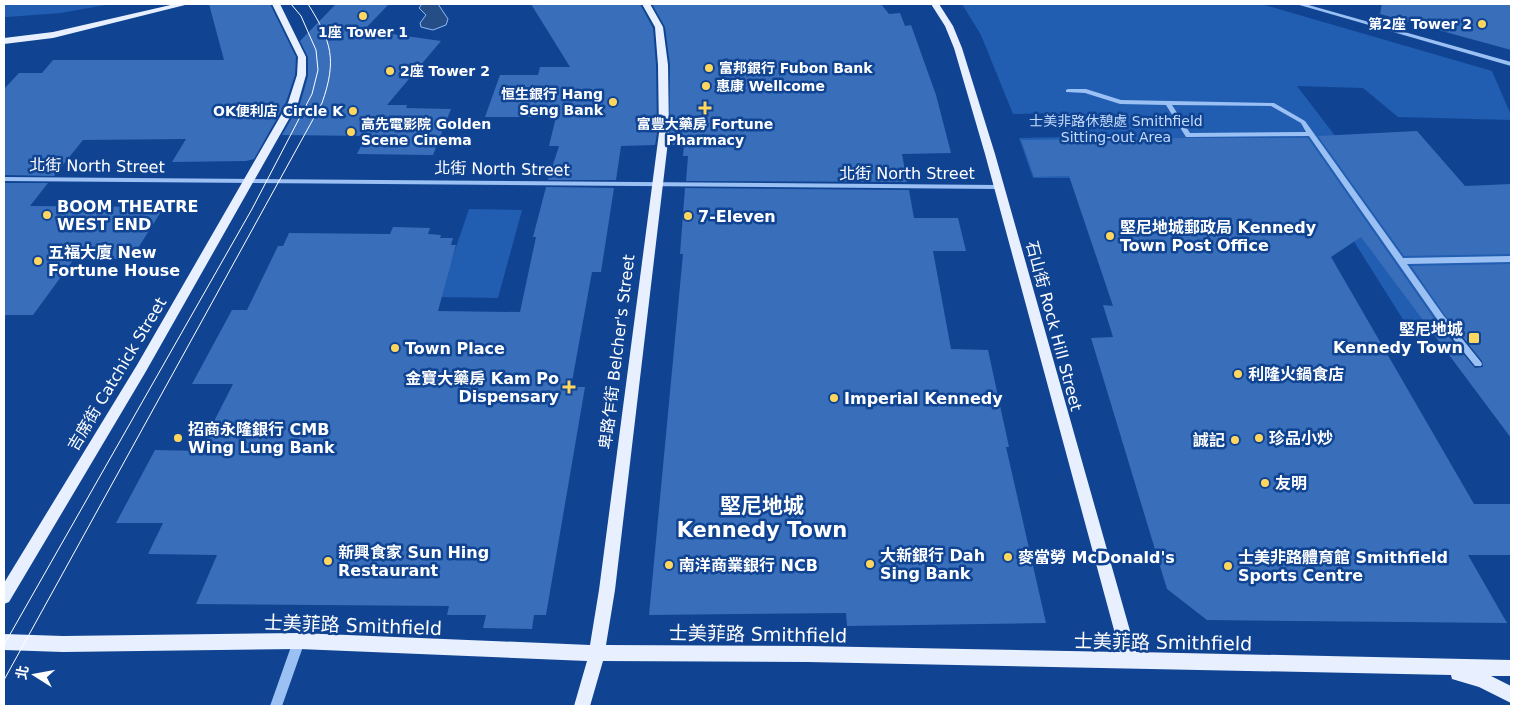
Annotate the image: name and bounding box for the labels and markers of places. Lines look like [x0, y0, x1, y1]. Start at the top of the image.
marker: 1座 Tower 1 [357, 10, 369, 22]
place label: 第2座 Tower 2 [1368, 16, 1472, 32]
marker: 第2座 Tower 2 [1476, 18, 1488, 30]
place label: 1座 Tower 1 [318, 24, 408, 40]
place label: 富邦銀行 Fubon Bank [719, 60, 873, 76]
marker: 富邦銀行 Fubon Bank [703, 62, 715, 74]
place label: 2座 Tower 2 [400, 63, 490, 79]
marker: 2座 Tower 2 [384, 65, 396, 77]
place label: 惠康 Wellcome [716, 78, 825, 94]
marker: 惠康 Wellcome [700, 80, 712, 92]
place label: 恒生銀行 Hang Seng Bank [501, 86, 604, 118]
marker: 恒生銀行 Hang Seng Bank [607, 96, 619, 108]
marker: 富豐大藥房 Fortune Pharmacy [699, 102, 711, 114]
place label: OK便利店 Circle K [213, 103, 344, 119]
marker: OK便利店 Circle K [347, 105, 359, 117]
place label: 高先電影院 Golden Scene Cinema [361, 116, 491, 148]
place label: 富豐大藥房 Fortune Pharmacy [637, 116, 773, 148]
marker: 高先電影院 Golden Scene Cinema [345, 126, 357, 138]
place label: BOOM THEATRE WEST END [57, 197, 198, 234]
place label: 7-Eleven [698, 207, 776, 226]
marker: BOOM THEATRE WEST END [41, 209, 53, 221]
marker: 7-Eleven [682, 210, 694, 222]
place label: 堅尼地城郵政局 Kennedy Town Post Office [1120, 218, 1317, 255]
marker: 堅尼地城郵政局 Kennedy Town Post Office [1104, 230, 1116, 242]
place label: 五福大廈 New Fortune House [48, 243, 180, 280]
marker: 五福大廈 New Fortune House [32, 255, 44, 267]
place label: 堅尼地城 Kennedy Town [1333, 320, 1463, 357]
marker: 堅尼地城 Kennedy Town [1467, 331, 1481, 345]
place label: Town Place [405, 339, 505, 358]
marker: Town Place [389, 342, 401, 354]
place label: 利隆火鍋食店 [1248, 365, 1344, 384]
marker: 利隆火鍋食店 [1232, 368, 1244, 380]
place label: 金寶大藥房 Kam Po Dispensary [405, 369, 560, 406]
marker: 金寶大藥房 Kam Po Dispensary [563, 381, 575, 393]
place label: Imperial Kennedy [844, 389, 1003, 408]
marker: Imperial Kennedy [828, 392, 840, 404]
place label: 招商永隆銀行 CMB Wing Lung Bank [188, 420, 335, 457]
place label: 珍品小炒 [1269, 429, 1333, 448]
place label: 誠記 [1193, 431, 1225, 450]
marker: 招商永隆銀行 CMB Wing Lung Bank [172, 432, 184, 444]
marker: 珍品小炒 [1253, 432, 1265, 444]
marker: 誠記 [1229, 434, 1241, 446]
place label: 友明 [1275, 474, 1307, 493]
marker: 友明 [1259, 477, 1271, 489]
place label: 新興食家 Sun Hing Restaurant [338, 543, 489, 580]
place label: 大新銀行 Dah Sing Bank [880, 546, 985, 583]
place label: 麥當勞 McDonald's [1018, 548, 1175, 567]
place label: 士美非路體育館 Smithfield Sports Centre [1238, 548, 1448, 585]
marker: 麥當勞 McDonald's [1002, 551, 1014, 563]
marker: 新興食家 Sun Hing Restaurant [322, 555, 334, 567]
place label: 南洋商業銀行 NCB [679, 556, 818, 575]
marker: 大新銀行 Dah Sing Bank [864, 558, 876, 570]
marker: 南洋商業銀行 NCB [663, 559, 675, 571]
marker: 士美非路體育館 Smithfield Sports Centre [1222, 560, 1234, 572]

